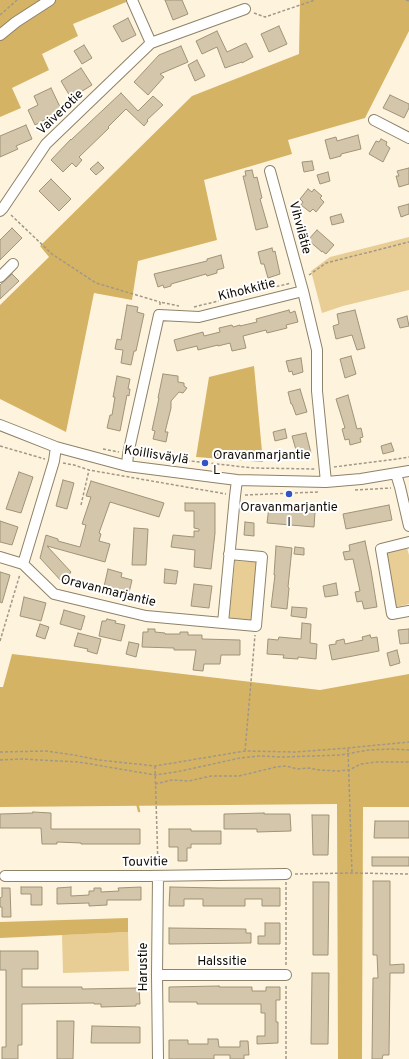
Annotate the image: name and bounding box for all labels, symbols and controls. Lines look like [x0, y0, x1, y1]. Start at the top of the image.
street label: Vaiverotie [35, 87, 87, 139]
street label: Vihvilätie [284, 200, 314, 256]
street label: Kihokkitie [217, 276, 277, 306]
street label: Koillisväylä [123, 443, 189, 469]
place label: Oravanmarjantie L [213, 448, 310, 479]
marker: Oravanmarjantie L [200, 458, 210, 468]
marker: Oravanmarjantie I [284, 489, 294, 499]
place label: Oravanmarjantie I [240, 500, 338, 531]
street label: Oravanmarjantie [59, 573, 157, 611]
street label: Touvitie [122, 855, 168, 871]
street label: Harustie [136, 943, 152, 991]
street label: Halssitie [197, 954, 247, 970]

